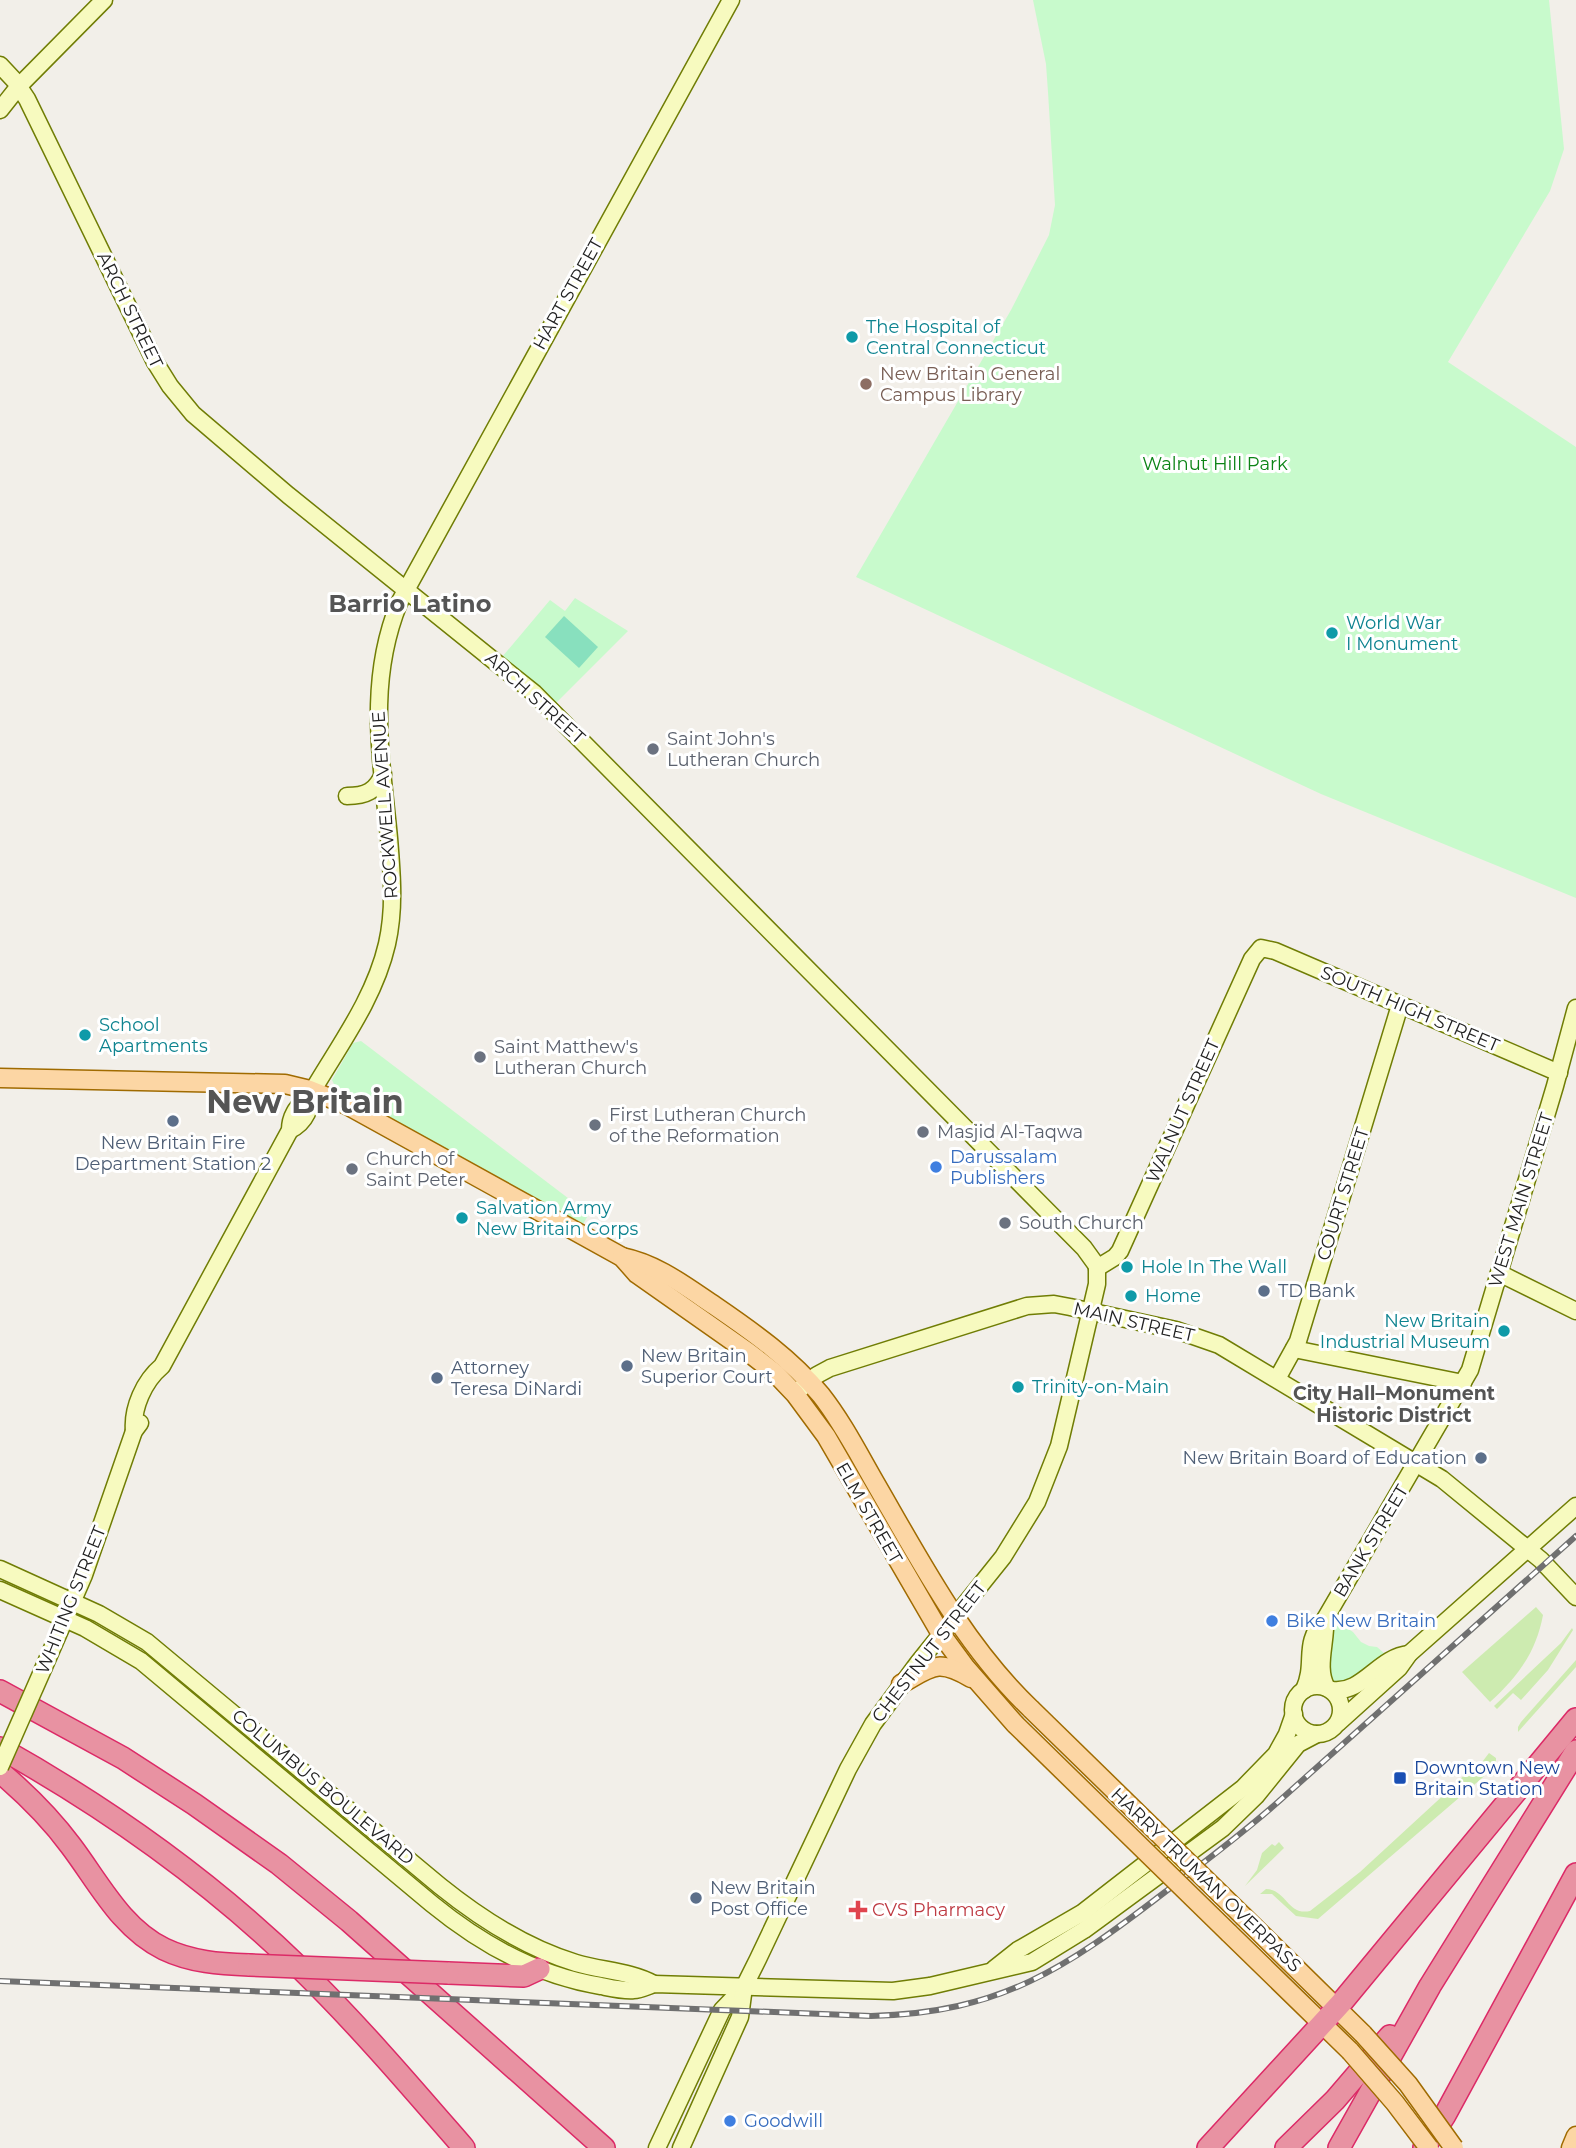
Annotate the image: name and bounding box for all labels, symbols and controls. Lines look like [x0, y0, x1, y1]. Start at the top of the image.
street label: HART STREET [528, 234, 608, 354]
street label: ARCH STREET [92, 248, 168, 372]
place label: The Hospital of Central Connecticut [866, 316, 1046, 359]
marker: The Hospital of Central Connecticut [844, 329, 860, 345]
place label: New Britain General Campus Library [880, 363, 1060, 406]
marker: New Britain General Campus Library [858, 376, 874, 392]
park label: Walnut Hill Park [1142, 453, 1288, 475]
district label: Barrio Latino [329, 589, 491, 618]
place label: World War I Monument [1346, 612, 1458, 655]
marker: World War I Monument [1324, 625, 1340, 641]
street label: ARCH STREET [481, 647, 590, 749]
street label: ROCKWELL AVENUE [367, 710, 403, 900]
place label: Saint John's Lutheran Church [667, 728, 820, 771]
marker: Saint John's Lutheran Church [645, 741, 661, 757]
street label: SOUTH HIGH STREET [1317, 961, 1503, 1057]
place label: School Apartments [99, 1014, 208, 1057]
marker: School Apartments [77, 1027, 93, 1043]
street label: WALNUT STREET [1141, 1035, 1225, 1186]
place label: Saint Matthew's Lutheran Church [494, 1036, 647, 1079]
marker: Saint Matthew's Lutheran Church [472, 1049, 488, 1065]
district label: New Britain [206, 1082, 404, 1121]
place label: First Lutheran Church of the Reformation [609, 1104, 806, 1147]
street label: WEST MAIN STREET [1484, 1109, 1558, 1290]
marker: New Britain Fire Department Station 2 [165, 1113, 181, 1129]
marker: First Lutheran Church of the Reformation [587, 1117, 603, 1133]
place label: Masjid Al-Taqwa [937, 1121, 1083, 1143]
marker: Masjid Al-Taqwa [915, 1124, 931, 1140]
street label: COURT STREET [1312, 1124, 1374, 1263]
place label: New Britain Fire Department Station 2 [75, 1132, 271, 1175]
place label: Darussalam Publishers [950, 1146, 1058, 1189]
place label: Church of Saint Peter [366, 1148, 465, 1191]
marker: Darussalam Publishers [928, 1159, 944, 1175]
marker: Church of Saint Peter [344, 1161, 360, 1177]
place label: Salvation Army New Britain Corps [476, 1197, 638, 1240]
marker: Salvation Army New Britain Corps [454, 1210, 470, 1226]
place label: South Church [1019, 1212, 1144, 1234]
marker: South Church [997, 1215, 1013, 1231]
place label: Hole In The Wall [1141, 1256, 1287, 1278]
marker: Hole In The Wall [1119, 1259, 1135, 1275]
place label: TD Bank [1278, 1280, 1355, 1302]
marker: TD Bank [1256, 1283, 1272, 1299]
place label: Home [1145, 1285, 1201, 1307]
marker: Home [1123, 1288, 1139, 1304]
street label: MAIN STREET [1071, 1297, 1197, 1347]
place label: New Britain Industrial Museum [1320, 1310, 1490, 1353]
marker: New Britain Industrial Museum [1496, 1323, 1512, 1339]
place label: New Britain Superior Court [641, 1345, 773, 1388]
place label: Attorney Teresa DiNardi [451, 1357, 582, 1400]
marker: New Britain Superior Court [619, 1358, 635, 1374]
marker: Attorney Teresa DiNardi [429, 1370, 445, 1386]
place label: Trinity-on-Main [1032, 1376, 1169, 1398]
marker: Trinity-on-Main [1010, 1379, 1026, 1395]
district label: City Hall–Monument Historic District [1293, 1382, 1495, 1427]
place label: New Britain Board of Education [1183, 1447, 1467, 1469]
marker: New Britain Board of Education [1473, 1450, 1489, 1466]
street label: ELM STREET [831, 1458, 907, 1568]
street label: BANK STREET [1329, 1480, 1414, 1601]
street label: WHITING STREET [31, 1522, 111, 1677]
street label: CHESTNUT STREET [867, 1577, 991, 1727]
place label: Bike New Britain [1286, 1610, 1436, 1632]
marker: Bike New Britain [1264, 1613, 1280, 1629]
street label: COLUMBUS BOULEVARD [228, 1704, 418, 1870]
place label: Downtown New Britain Station [1414, 1757, 1560, 1800]
marker: Downtown New Britain Station [1392, 1770, 1408, 1786]
street label: HARRY TRUMAN OVERPASS [1106, 1783, 1306, 1977]
place label: New Britain Post Office [710, 1877, 816, 1920]
marker: New Britain Post Office [688, 1890, 704, 1906]
place label: CVS Pharmacy [872, 1899, 1005, 1921]
marker: CVS Pharmacy [850, 1902, 866, 1918]
place label: Goodwill [744, 2110, 823, 2132]
marker: Goodwill [722, 2113, 738, 2129]

